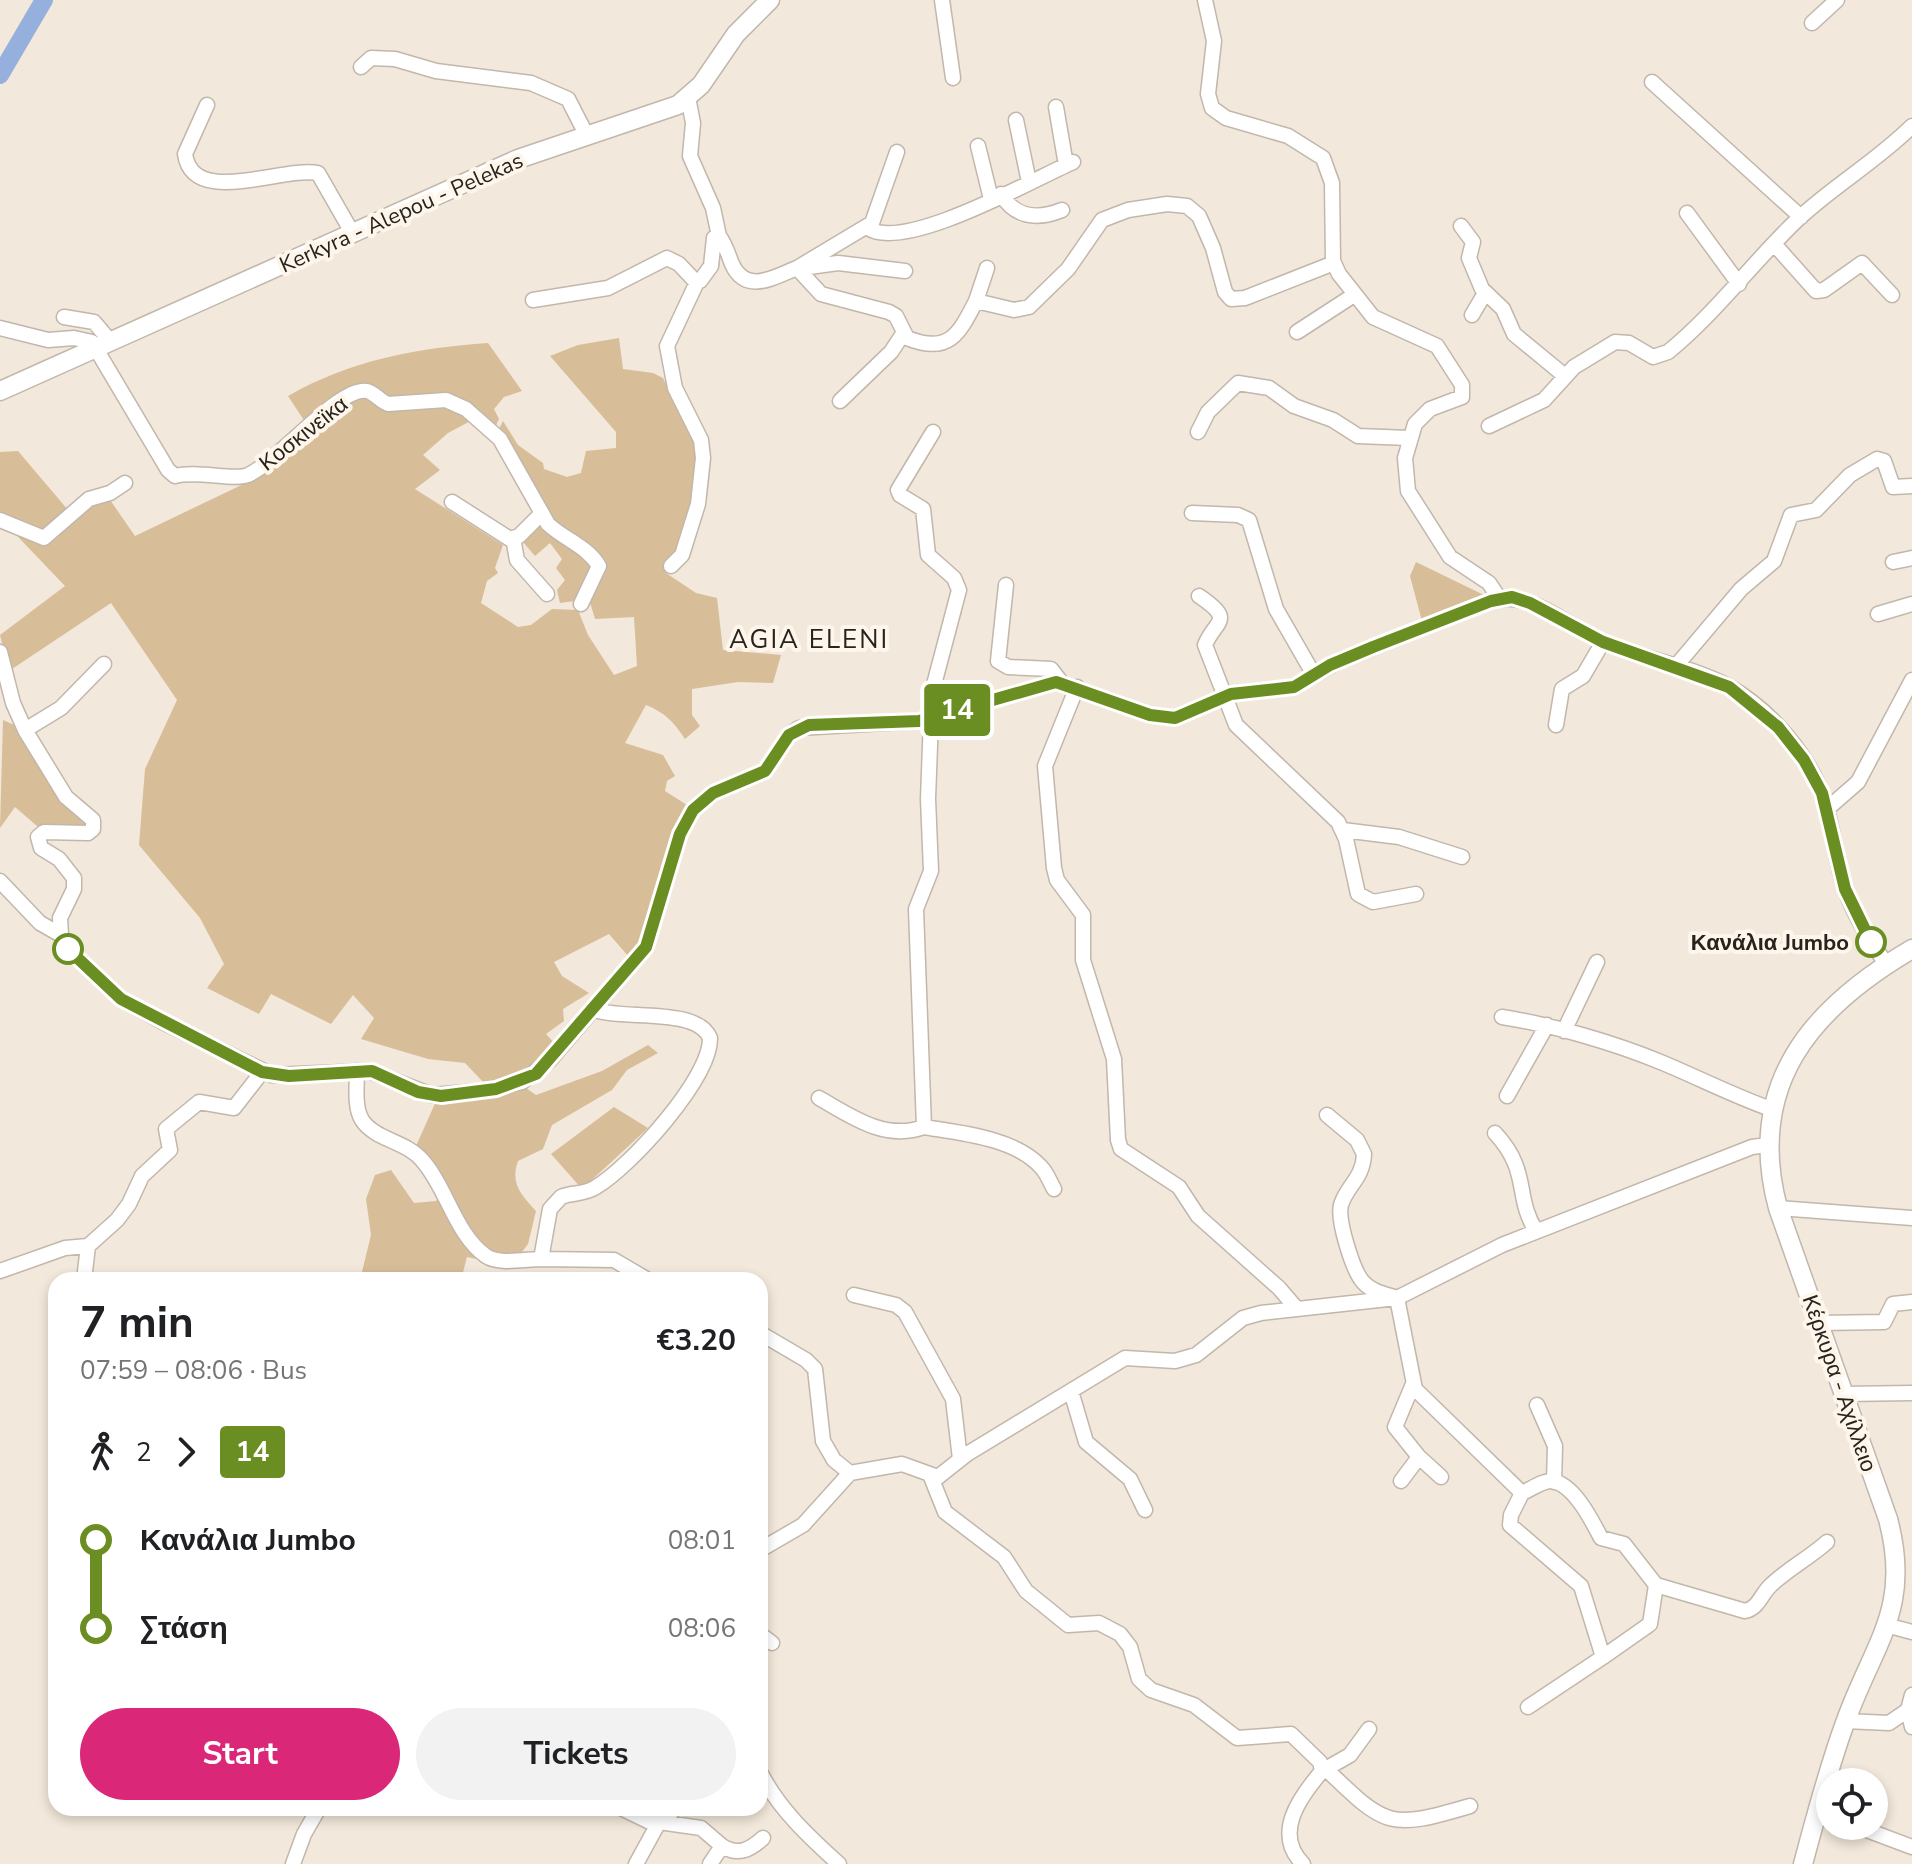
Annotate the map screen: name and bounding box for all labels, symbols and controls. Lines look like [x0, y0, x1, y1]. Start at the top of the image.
street label: Kerkyra - Alepou - Pelekas [275, 146, 528, 280]
street label: Κοσκινεϊκα [253, 389, 355, 478]
district label: AGIA ELENI [729, 622, 889, 657]
line badge: 14 [921, 684, 993, 736]
text: 14 [940, 691, 974, 729]
marker: Κανάλια Jumbo [1856, 927, 1886, 957]
place label: Κανάλια Jumbo [1691, 928, 1849, 958]
unlabelled marker [53, 934, 83, 964]
street label: Κέρκυρα - Αχίλλειο [1795, 1291, 1883, 1476]
text: 7 min [80, 1293, 194, 1353]
text: €3.20 [657, 1320, 736, 1361]
text: 07:59 – 08:06 · Bus [80, 1353, 307, 1388]
icon: walk [80, 1430, 124, 1474]
icon: forward [164, 1430, 208, 1474]
text: 14 [236, 1433, 269, 1471]
text: 2 [136, 1435, 152, 1470]
text: Κανάλια Jumbo [140, 1520, 356, 1561]
text: 08:01 [668, 1523, 736, 1558]
text: Στάση [140, 1608, 228, 1649]
text: 08:06 [668, 1611, 736, 1646]
button: Start [80, 1708, 400, 1800]
button: Tickets [416, 1708, 736, 1800]
map controls [1816, 1768, 1888, 1840]
button: locate [1816, 1768, 1888, 1840]

